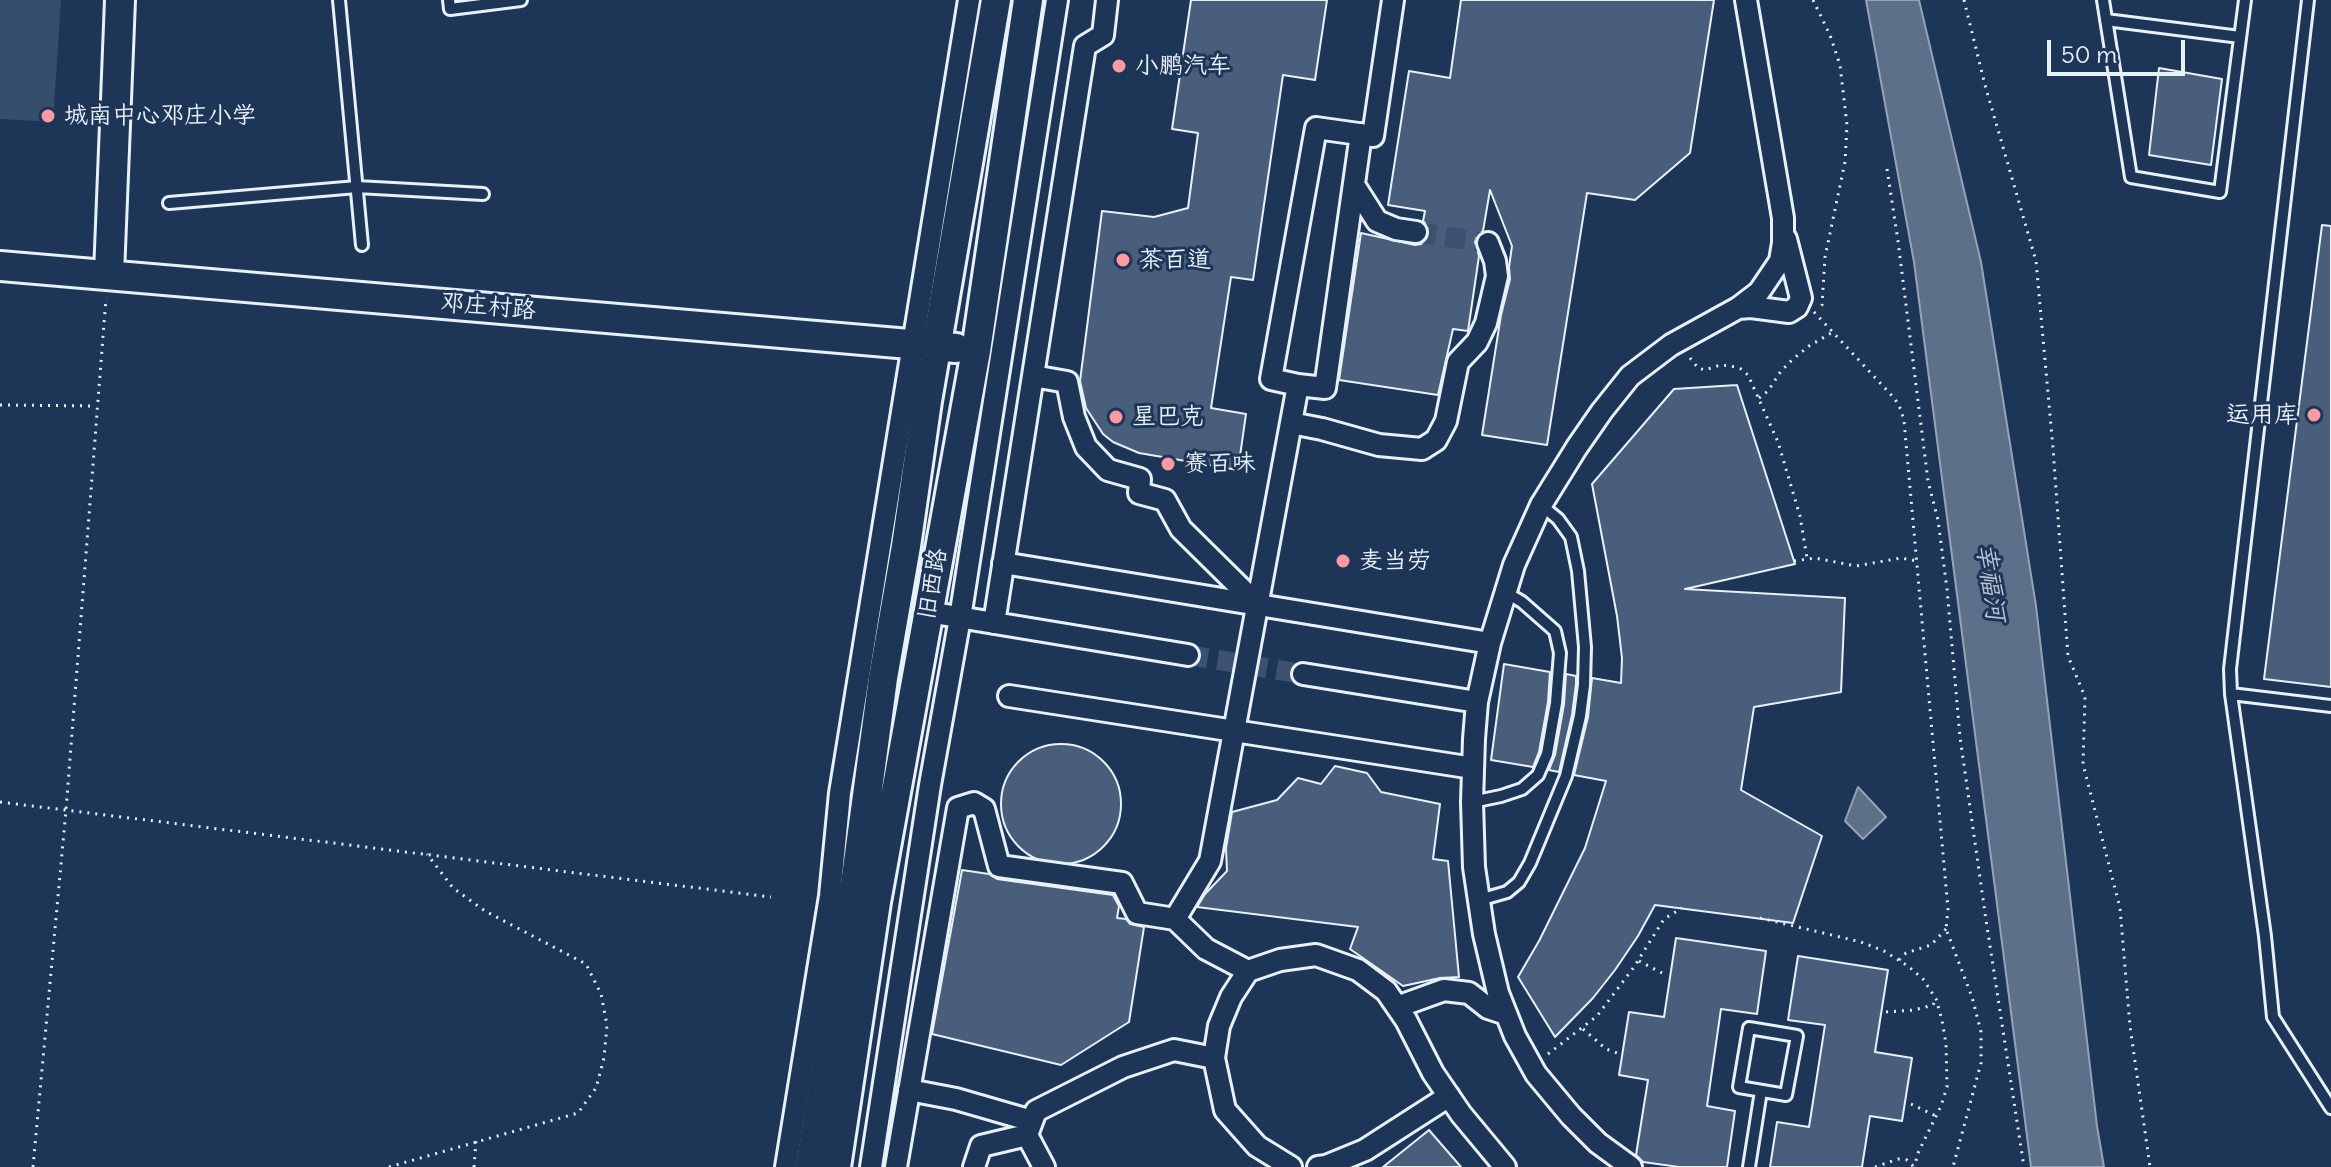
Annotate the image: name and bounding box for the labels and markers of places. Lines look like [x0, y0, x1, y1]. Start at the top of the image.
place label: 小鹏汽车 [1135, 52, 1231, 80]
marker: 小鹏汽车 [1110, 57, 1128, 75]
place label: 城南中心邓庄小学 [64, 102, 256, 130]
marker: 城南中心邓庄小学 [39, 107, 57, 125]
place label: 茶百道 [1139, 246, 1211, 274]
marker: 茶百道 [1114, 251, 1132, 269]
place label: 运用库 [2226, 401, 2298, 429]
place label: 星巴克 [1132, 403, 1204, 431]
marker: 运用库 [2305, 406, 2323, 424]
marker: 星巴克 [1107, 408, 1125, 426]
place label: 赛百味 [1184, 450, 1256, 478]
marker: 赛百味 [1159, 455, 1177, 473]
place label: 麦当劳 [1359, 547, 1431, 575]
marker: 麦当劳 [1334, 552, 1352, 570]

